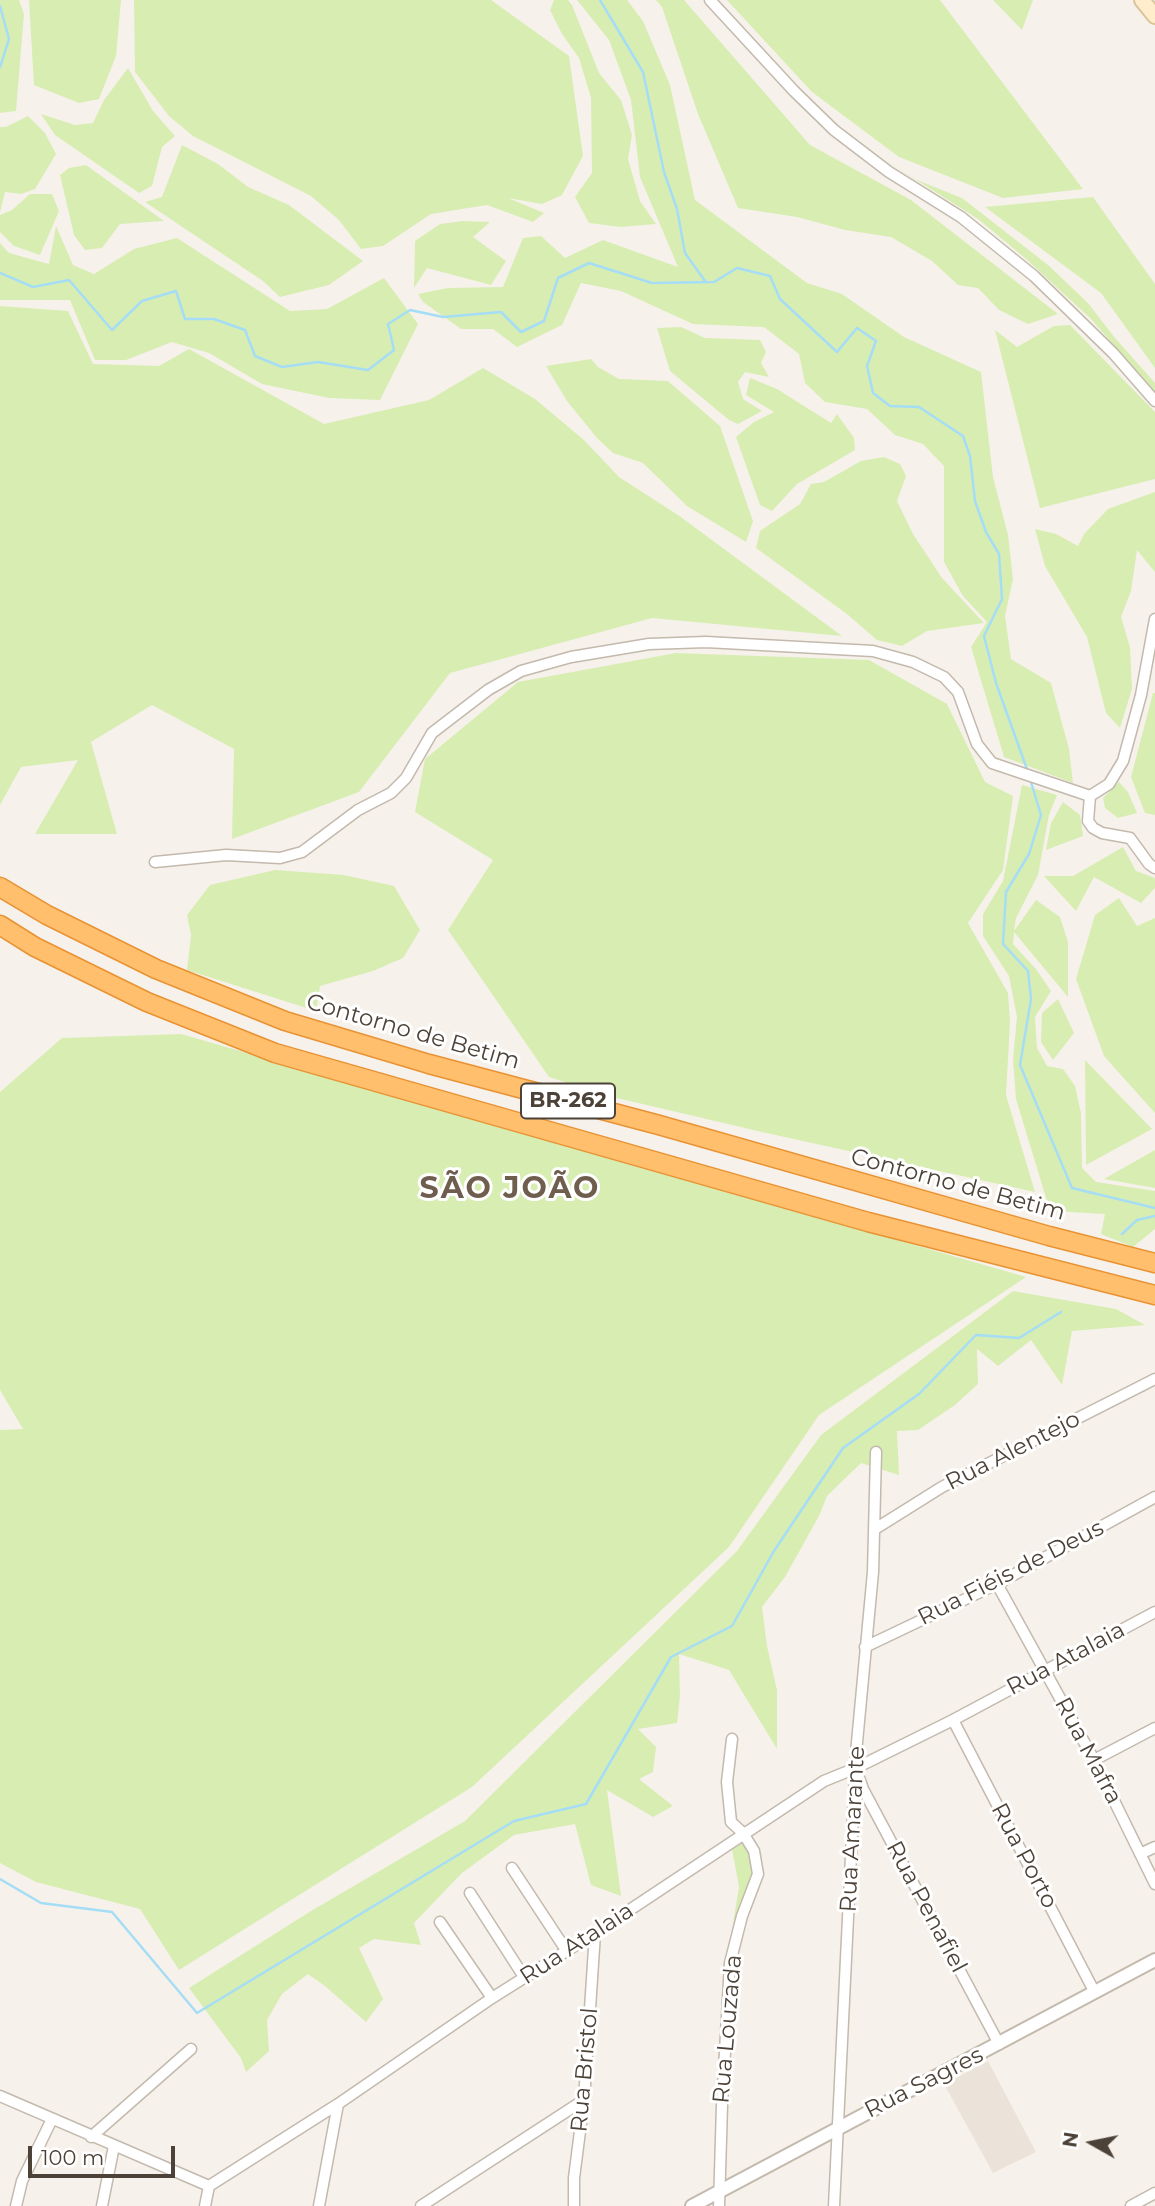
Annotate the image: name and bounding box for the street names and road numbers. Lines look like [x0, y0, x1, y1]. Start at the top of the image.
street label: Contorno de Betim [303, 988, 523, 1076]
road number: BR-262 [521, 1084, 615, 1118]
street label: Contorno de Betim [848, 1143, 1068, 1227]
street label: Rua Alentejo [941, 1405, 1085, 1497]
street label: Rua Fiéis de Deus [913, 1514, 1109, 1632]
street label: Rua Atalaia [1002, 1616, 1130, 1702]
street label: Rua Mafra [1048, 1693, 1128, 1809]
street label: Rua Amarante [835, 1745, 871, 1913]
street label: Rua Porto [985, 1799, 1063, 1913]
street label: Rua Penafiel [880, 1837, 972, 1977]
street label: Rua Atalaia [515, 1897, 639, 1991]
street label: Rua Louzada [708, 1953, 748, 2105]
street label: Rua Bristol [566, 2007, 604, 2133]
street label: Rua Sagres [860, 2041, 988, 2125]

